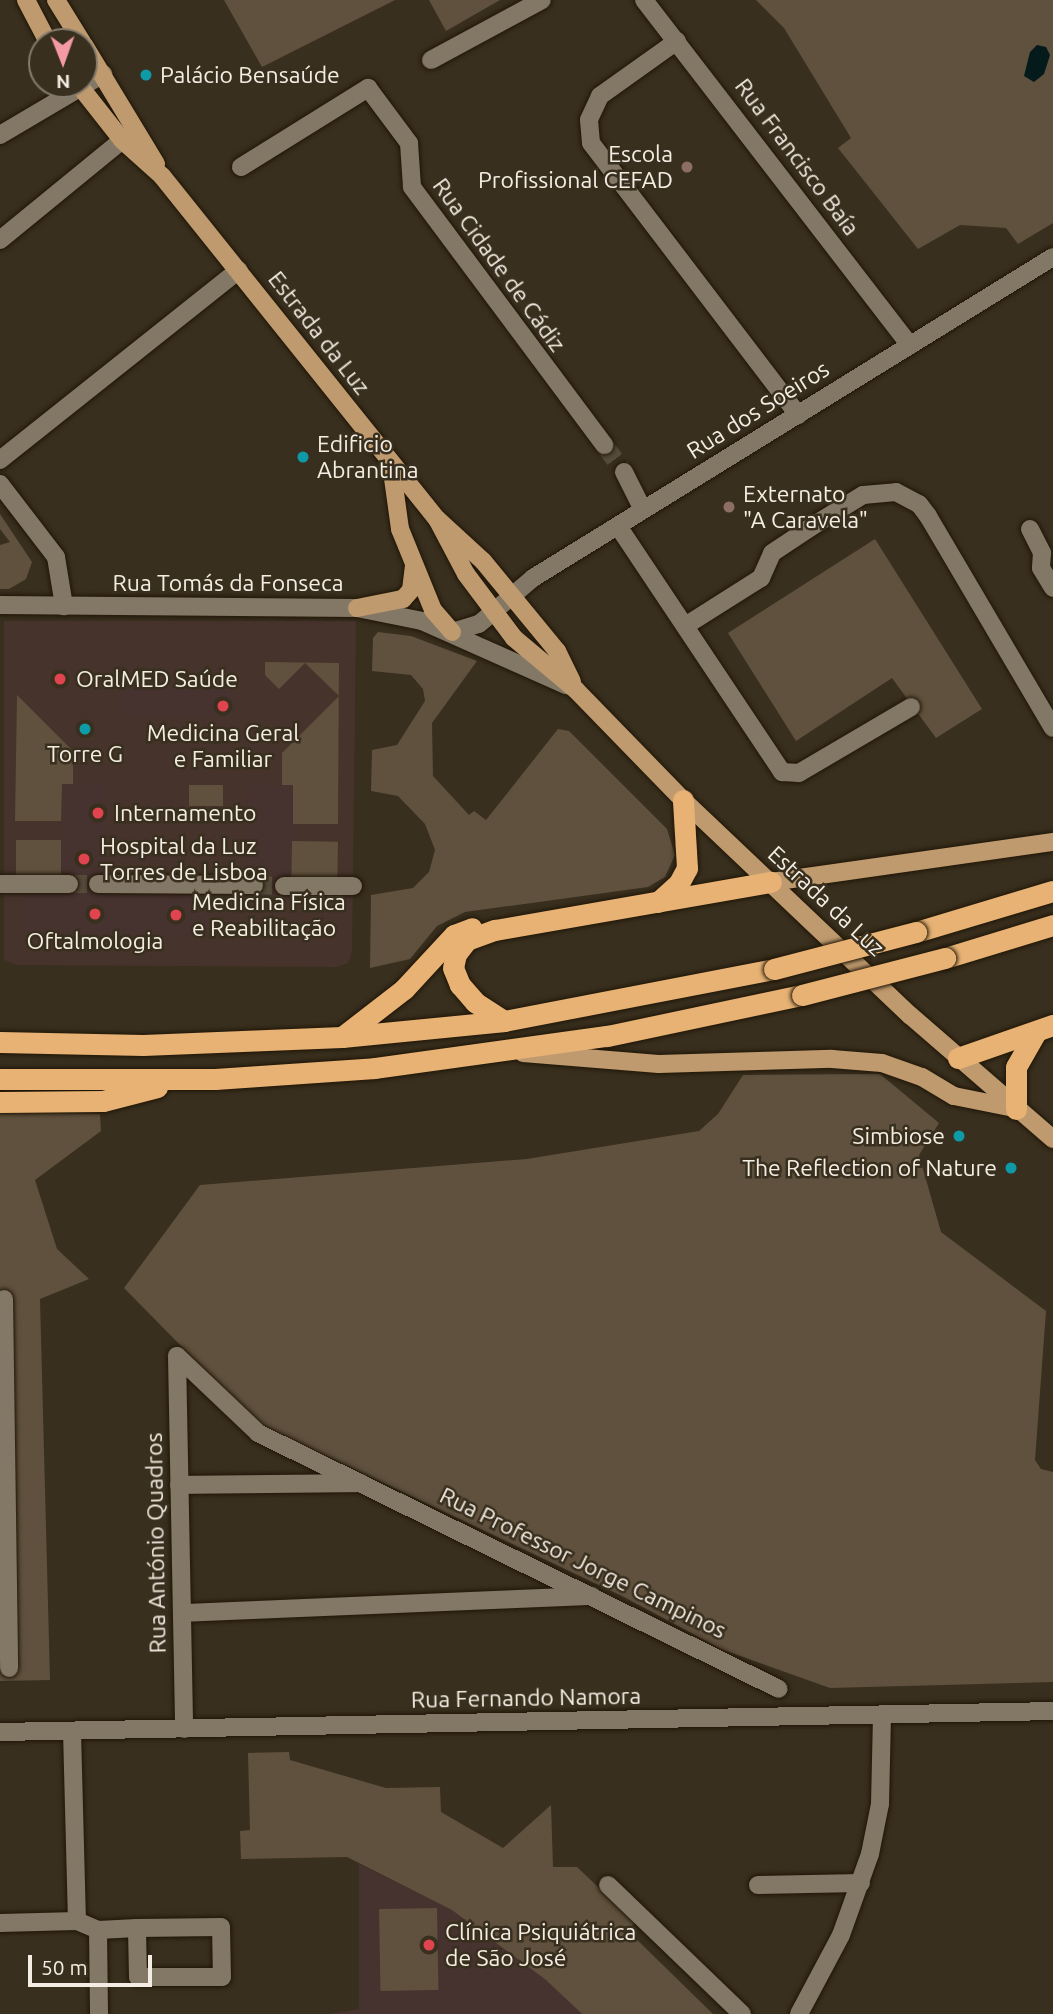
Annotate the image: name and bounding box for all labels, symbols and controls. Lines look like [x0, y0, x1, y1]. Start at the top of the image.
north arrow [28, 28, 98, 98]
place label: Palácio Bensaúde [160, 61, 340, 89]
marker: Palácio Bensaúde [138, 67, 154, 83]
text: N [56, 71, 71, 93]
street label: Rua Francisco Baía [729, 73, 865, 241]
place label: Escola Profissional CEFAD [478, 140, 673, 194]
marker: Escola Profissional CEFAD [679, 159, 695, 175]
street label: Rua Cidade de Cádiz [427, 173, 571, 357]
street label: Estrada da Luz [262, 266, 376, 400]
street label: Rua dos Soeiros [682, 355, 834, 465]
place label: Edificio Abrantina [317, 430, 419, 484]
marker: Edificio Abrantina [295, 449, 311, 465]
place label: Externato "A Caravela" [743, 480, 868, 534]
marker: Externato "A Caravela" [721, 499, 737, 515]
street label: Rua Tomás da Fonseca [113, 569, 343, 597]
place label: OralMED Saúde [76, 665, 238, 693]
marker: OralMED Saúde [50, 669, 70, 689]
marker: Medicina Geral e Familiar [213, 696, 233, 716]
place label: Medicina Geral e Familiar [147, 719, 299, 773]
marker: Torre G [77, 721, 93, 737]
place label: Torre G [47, 740, 123, 768]
place label: Internamento [114, 799, 257, 827]
marker: Internamento [88, 803, 108, 823]
place label: Hospital da Luz Torres de Lisboa [100, 832, 268, 886]
street label: Estrada da Luz [762, 840, 890, 962]
marker: Hospital da Luz Torres de Lisboa [74, 849, 94, 869]
place label: Medicina Física e Reabilitação [192, 888, 346, 942]
marker: Oftalmologia [85, 904, 105, 924]
marker: Medicina Física e Reabilitação [166, 905, 186, 925]
place label: Oftalmologia [27, 927, 163, 955]
place label: Simbiose [852, 1122, 945, 1150]
marker: Simbiose [951, 1128, 967, 1144]
place label: The Reflection of Nature [742, 1154, 997, 1182]
marker: The Reflection of Nature [1003, 1160, 1019, 1176]
street label: Rua António Quadros [140, 1432, 172, 1654]
street label: Rua Professor Jorge Campinos [435, 1481, 731, 1645]
street label: Rua Fernando Namora [411, 1682, 641, 1714]
place label: Clínica Psiquiátrica de São José [445, 1918, 636, 1972]
marker: Clínica Psiquiátrica de São José [419, 1935, 439, 1955]
scale bar [32, 1940, 156, 1984]
text: 50 m [41, 1955, 88, 1979]

